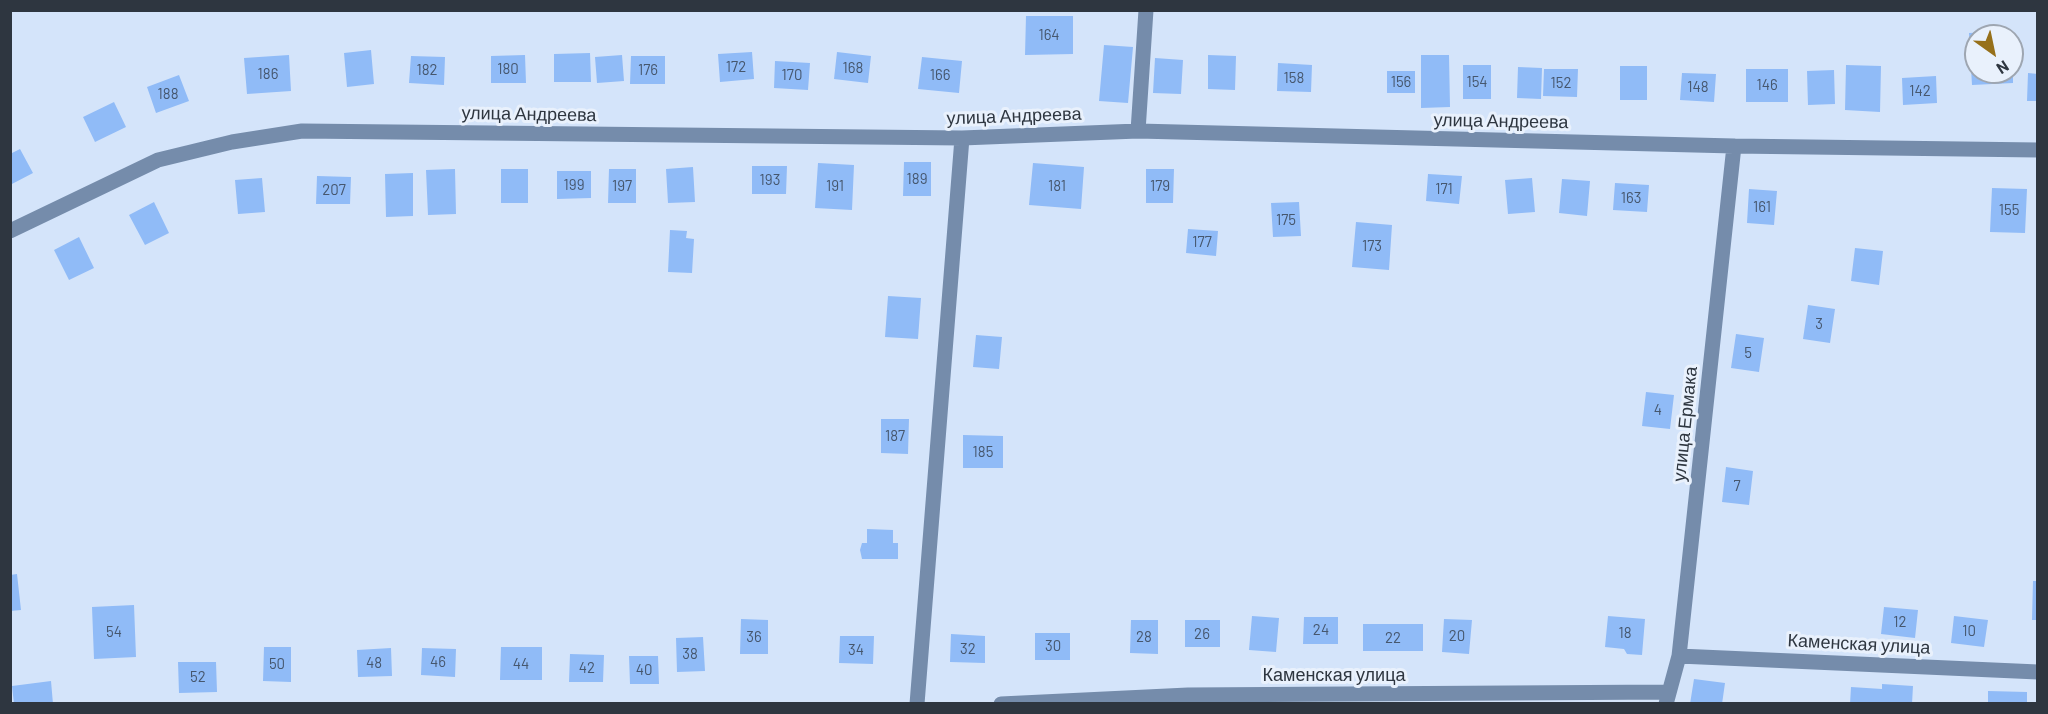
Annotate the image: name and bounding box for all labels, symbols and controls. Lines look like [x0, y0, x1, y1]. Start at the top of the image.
north arrow [1964, 24, 2024, 84]
house number: 164 [1038, 26, 1060, 44]
text: N [1993, 57, 2013, 79]
house number: 172 [726, 58, 746, 76]
house number: 168 [843, 59, 863, 77]
house number: 180 [497, 60, 519, 78]
house number: 182 [416, 61, 438, 79]
house number: 176 [638, 61, 658, 79]
house number: 186 [258, 65, 278, 83]
house number: 170 [782, 66, 802, 84]
house number: 166 [930, 66, 950, 84]
house number: 158 [1284, 69, 1304, 87]
house number: 156 [1391, 73, 1411, 91]
house number: 154 [1466, 73, 1488, 91]
house number: 152 [1551, 74, 1571, 92]
house number: 146 [1756, 76, 1778, 94]
house number: 148 [1687, 78, 1709, 96]
house number: 142 [1909, 82, 1931, 100]
house number: 188 [158, 85, 178, 103]
street label: улица Андреева [461, 102, 597, 126]
street label: улица Андреева [946, 103, 1082, 129]
street label: улица Андреева [1433, 109, 1569, 133]
house number: 189 [907, 170, 927, 188]
house number: 193 [760, 171, 780, 189]
house number: 199 [564, 176, 584, 194]
house number: 197 [612, 177, 632, 195]
house number: 191 [826, 177, 844, 195]
house number: 181 [1048, 177, 1066, 195]
house number: 179 [1150, 177, 1170, 195]
house number: 171 [1435, 180, 1453, 198]
house number: 207 [322, 181, 346, 199]
house number: 163 [1621, 189, 1641, 207]
house number: 161 [1753, 198, 1771, 216]
house number: 155 [1999, 201, 2019, 219]
house number: 175 [1276, 211, 1296, 229]
house number: 177 [1192, 233, 1212, 251]
house number: 173 [1362, 237, 1382, 255]
house number: 3 [1815, 315, 1823, 333]
house number: 5 [1744, 344, 1752, 362]
street label: улица Ермака [1668, 365, 1702, 483]
house number: 4 [1654, 401, 1662, 419]
house number: 187 [885, 427, 905, 445]
house number: 185 [973, 443, 993, 461]
house number: 7 [1733, 477, 1741, 495]
house number: 12 [1893, 613, 1907, 631]
house number: 24 [1313, 621, 1329, 639]
house number: 10 [1962, 622, 1976, 640]
house number: 54 [106, 623, 122, 641]
house number: 18 [1618, 624, 1632, 642]
house number: 26 [1194, 625, 1210, 643]
house number: 20 [1449, 627, 1465, 645]
house number: 36 [746, 628, 762, 646]
house number: 28 [1136, 628, 1152, 646]
house number: 22 [1385, 629, 1401, 647]
street label: Каменская улица [1787, 629, 1931, 659]
house number: 30 [1045, 637, 1061, 655]
house number: 32 [960, 640, 976, 658]
house number: 34 [848, 641, 864, 659]
house number: 38 [682, 645, 698, 663]
house number: 46 [430, 653, 446, 671]
house number: 48 [366, 654, 382, 672]
house number: 50 [269, 655, 285, 673]
house number: 44 [513, 655, 529, 673]
house number: 42 [579, 659, 595, 677]
house number: 40 [636, 661, 652, 679]
street label: Каменская улица [1263, 664, 1405, 686]
house number: 52 [190, 668, 206, 686]

